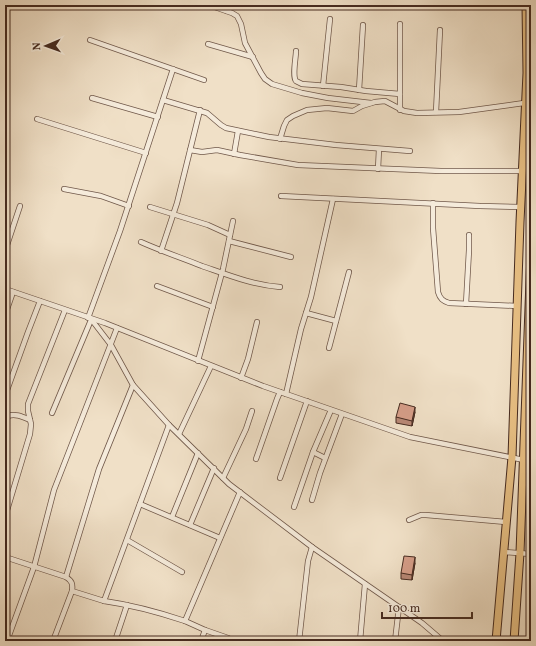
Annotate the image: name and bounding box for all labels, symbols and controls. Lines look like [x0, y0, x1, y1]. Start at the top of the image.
north arrow [26, 26, 66, 66]
text: N [30, 42, 45, 51]
scale bar [382, 594, 472, 620]
text: 100 m [388, 601, 421, 617]

